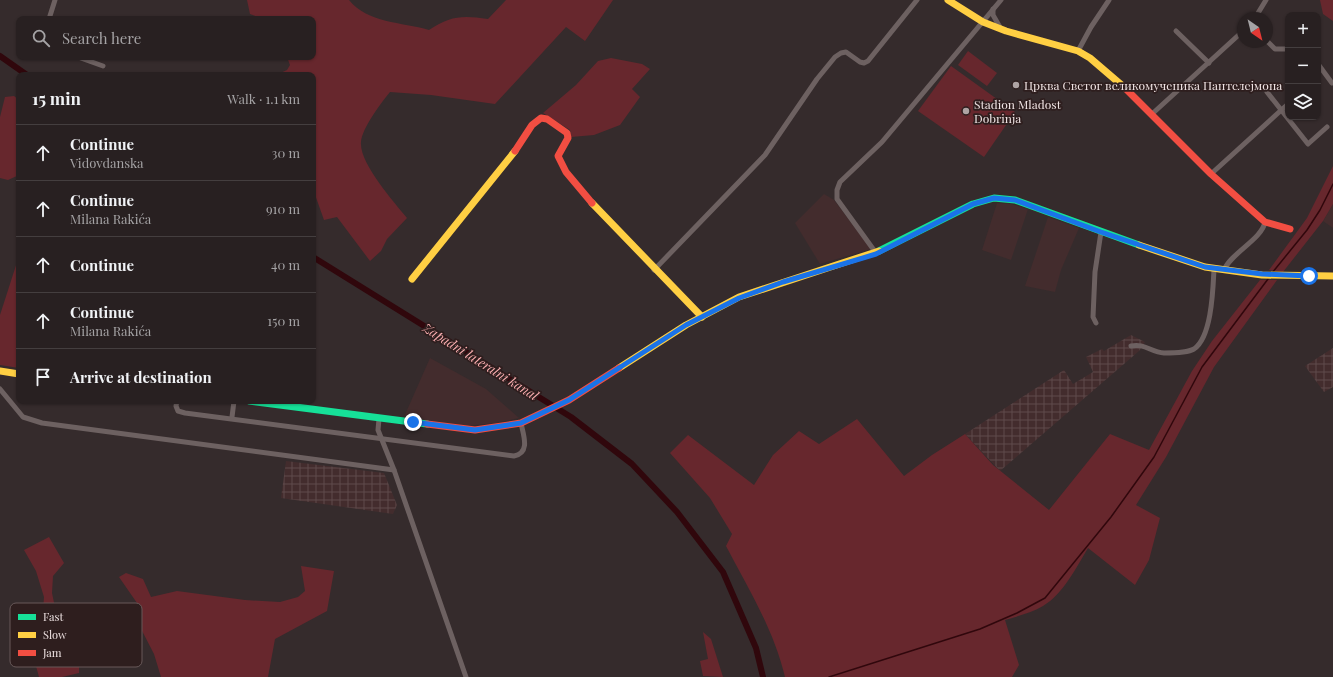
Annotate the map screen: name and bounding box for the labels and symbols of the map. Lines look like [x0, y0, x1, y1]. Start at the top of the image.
north arrow [1237, 12, 1273, 48]
place label: Црква Светог великомученика Пантелејмона [1024, 77, 1282, 93]
marker: Црква Светог великомученика Пантелејмона [1011, 80, 1021, 90]
place label: Stadion Mladost Dobrinja [974, 96, 1062, 126]
marker: Stadion Mladost Dobrinja [961, 106, 971, 116]
route start [1300, 267, 1318, 285]
water label: Zapadni lateralni kanal [419, 318, 543, 404]
route end [404, 413, 422, 431]
legend [10, 603, 142, 667]
text: Fast [43, 609, 63, 624]
text: Slow [43, 627, 67, 642]
text: Jam [42, 645, 62, 660]

